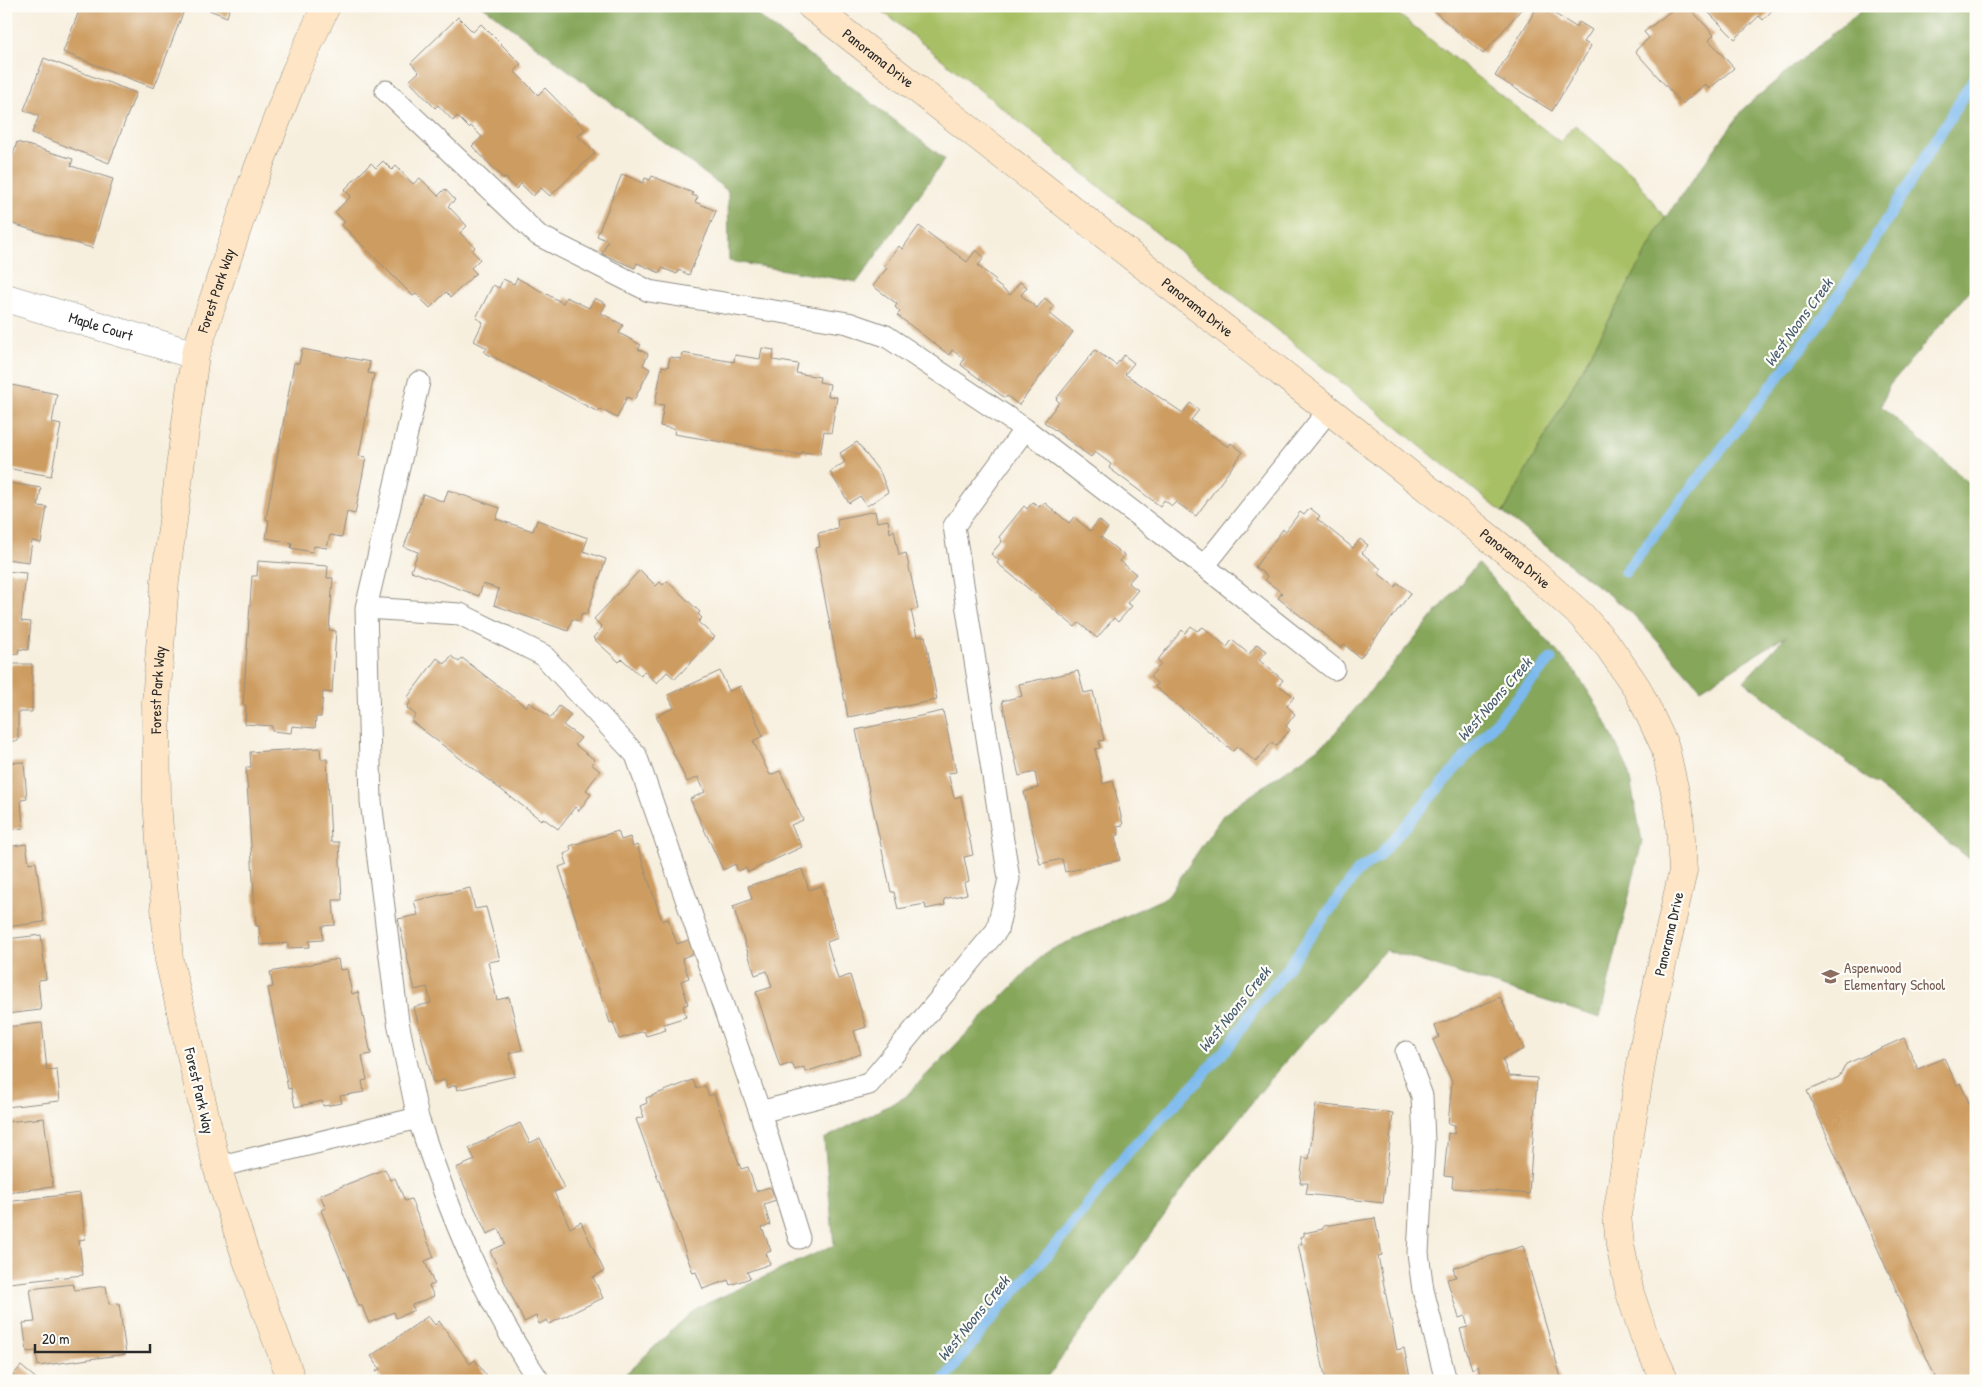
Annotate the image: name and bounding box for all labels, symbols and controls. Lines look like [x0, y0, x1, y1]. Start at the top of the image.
street label: Panorama Drive [838, 23, 918, 92]
street label: Forest Park Way [192, 245, 240, 336]
street label: Panorama Drive [1158, 272, 1238, 342]
water label: West Noons Creek [1758, 272, 1838, 371]
street label: Maple Court [66, 307, 136, 346]
street label: Panorama Drive [1476, 523, 1555, 593]
street label: Forest Park Way [145, 645, 170, 735]
water label: West Noons Creek [1451, 651, 1537, 746]
street label: Panorama Drive [1649, 890, 1688, 978]
place label: Aspenwood Elementary School [1844, 957, 1945, 995]
water label: West Noons Creek [1193, 960, 1276, 1056]
school or university icon: Aspenwood Elementary School [1820, 967, 1840, 987]
street label: Forest Park Way [179, 1045, 220, 1136]
water label: West Noons Creek [932, 1269, 1015, 1365]
scale bar [35, 1322, 150, 1354]
text: 20 m [42, 1328, 69, 1349]

